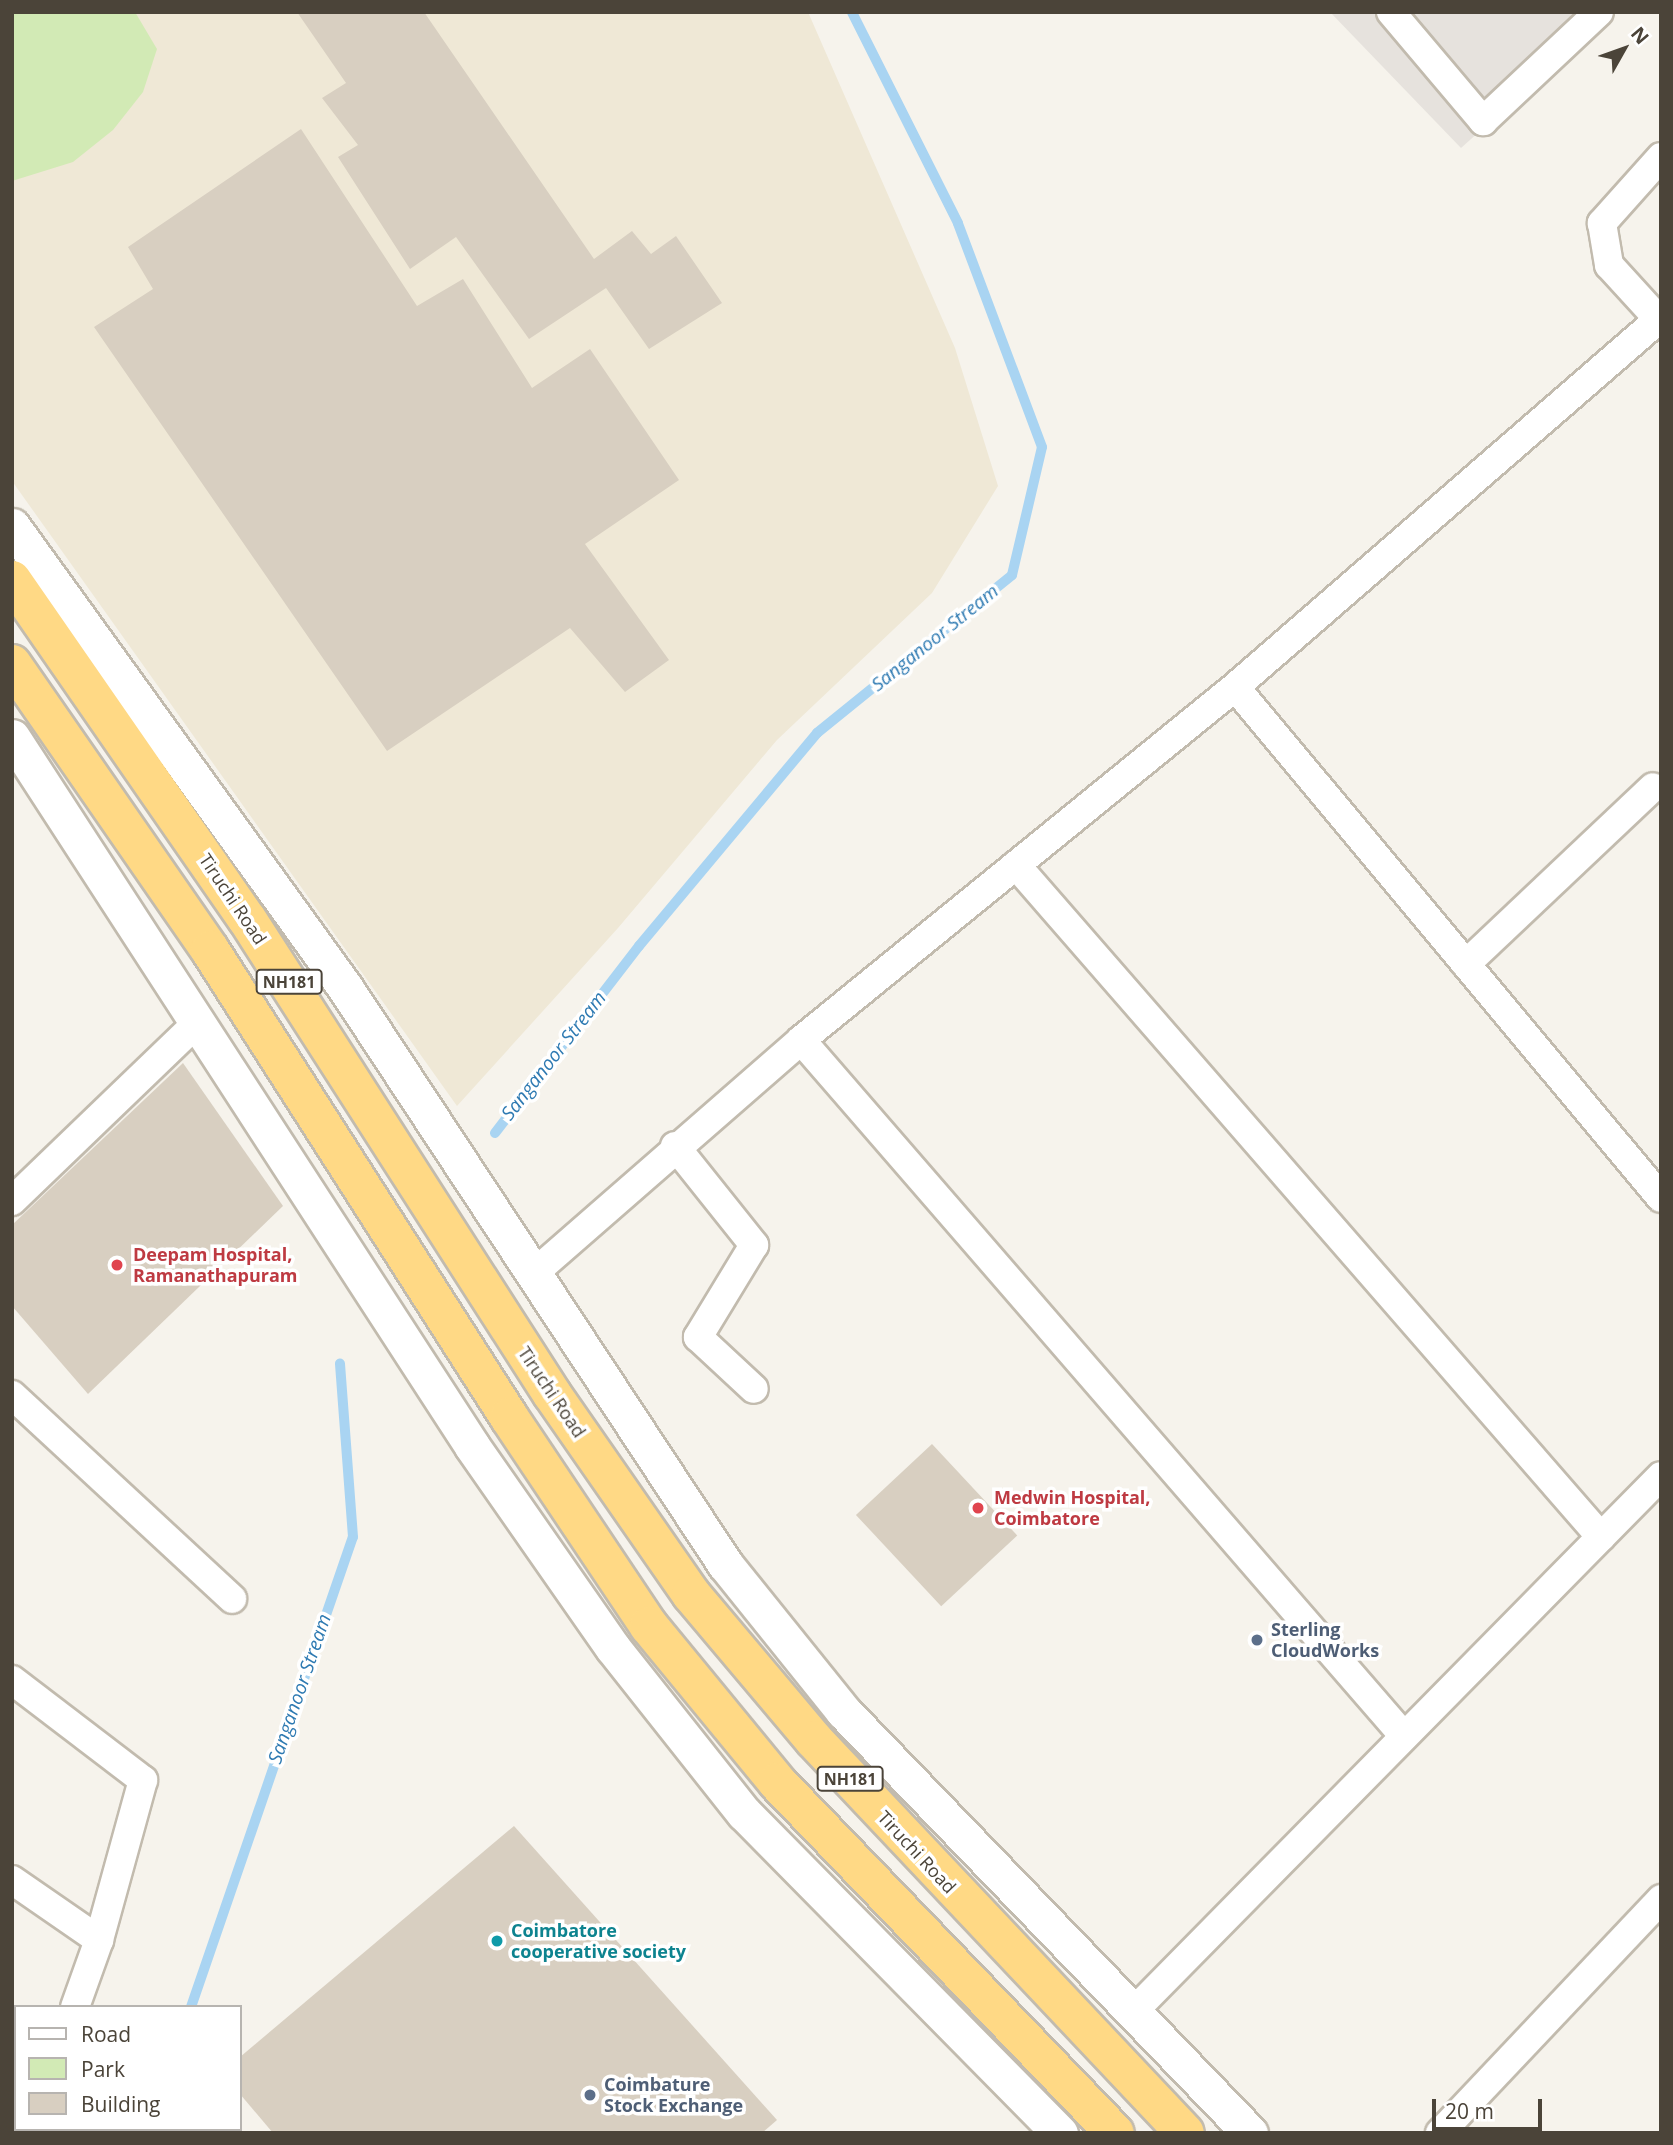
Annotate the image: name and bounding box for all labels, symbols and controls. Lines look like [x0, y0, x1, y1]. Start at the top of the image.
north arrow [1589, 14, 1659, 84]
text: N [1625, 21, 1655, 50]
water label: Sanganoor Stream [867, 580, 1003, 696]
street label: Tiruchi Road [195, 850, 271, 948]
road number: NH181 [254, 970, 324, 994]
water label: Sanganoor Stream [497, 987, 611, 1125]
place label: Deepam Hospital, Ramanathapuram [133, 1244, 297, 1286]
marker: Deepam Hospital, Ramanathapuram [107, 1255, 127, 1275]
street label: Tiruchi Road [514, 1343, 590, 1441]
place label: Medwin Hospital, Coimbatore [994, 1487, 1150, 1530]
marker: Medwin Hospital, Coimbatore [968, 1498, 988, 1518]
water label: Sanganoor Stream [264, 1611, 336, 1767]
place label: Sterling CloudWorks [1271, 1619, 1379, 1662]
marker: Sterling CloudWorks [1249, 1632, 1265, 1648]
road number: NH181 [815, 1766, 885, 1792]
street label: Tiruchi Road [873, 1806, 961, 1898]
place label: Coimbatore cooperative society [511, 1920, 686, 1962]
marker: Coimbatore cooperative society [489, 1933, 505, 1949]
legend [14, 2005, 242, 2131]
text: Road [81, 2020, 131, 2048]
text: Park [81, 2055, 125, 2083]
place label: Coimbature Stock Exchange [604, 2074, 743, 2116]
scale bar [1435, 2086, 1545, 2130]
marker: Coimbature Stock Exchange [582, 2087, 598, 2103]
text: Building [81, 2090, 160, 2118]
text: 20 m [1445, 2097, 1494, 2125]

